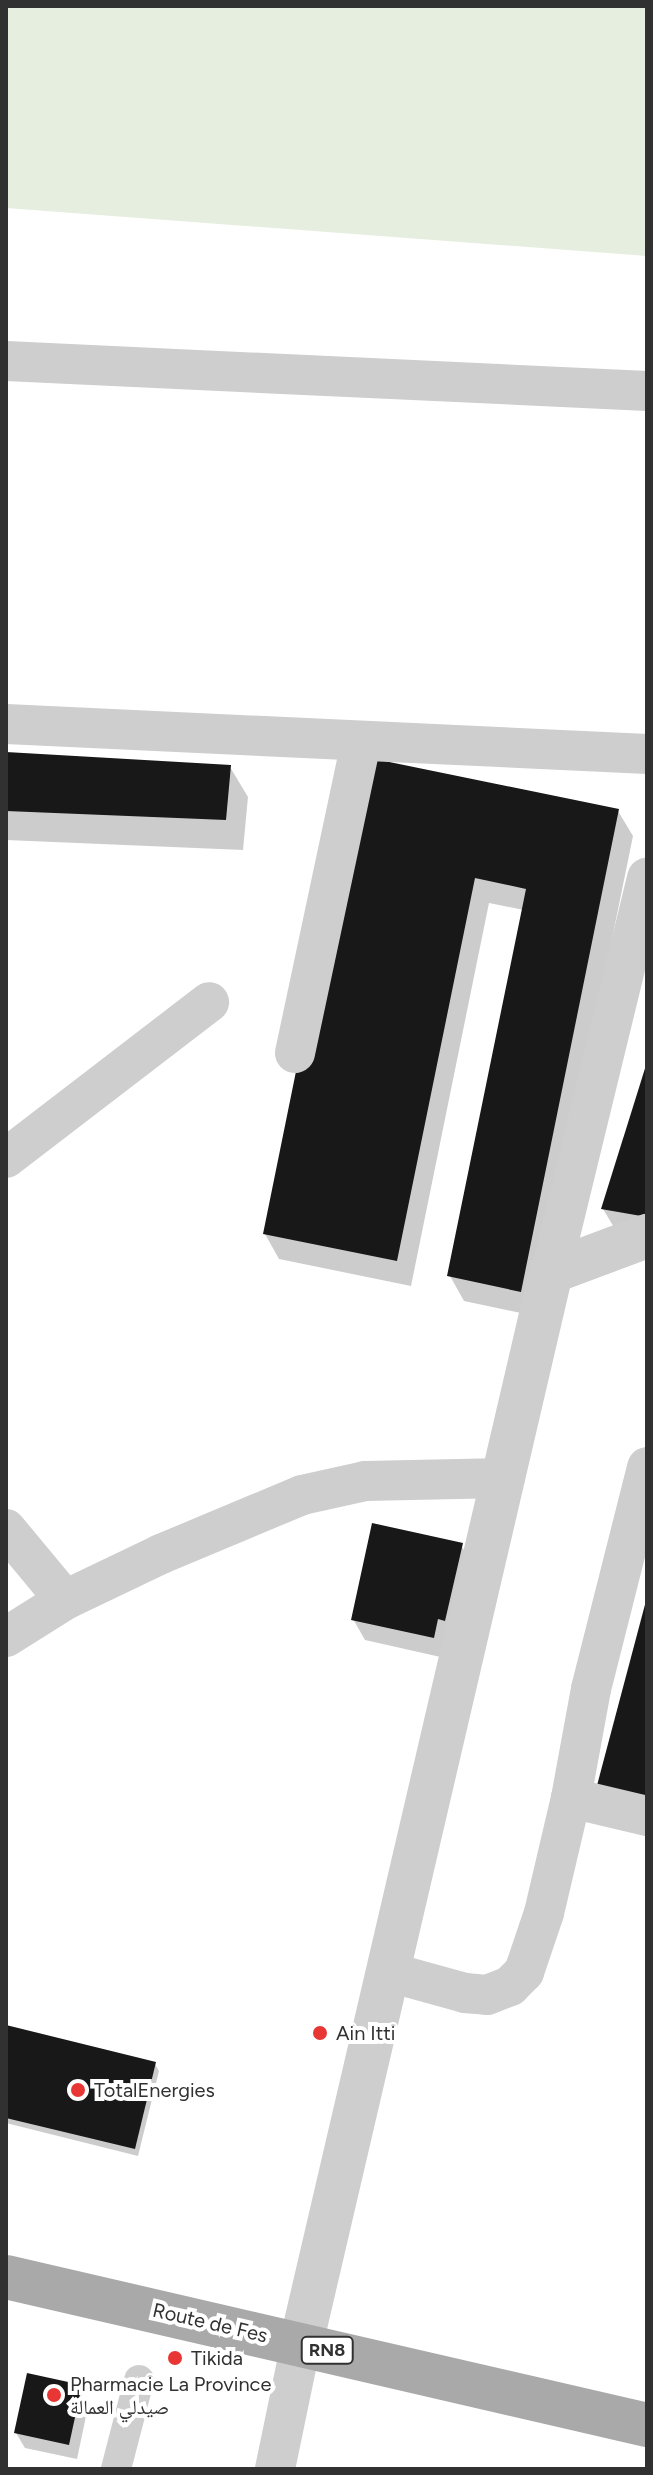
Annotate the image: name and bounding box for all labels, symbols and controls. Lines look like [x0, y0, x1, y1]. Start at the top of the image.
place label: Ain Itti [336, 2021, 395, 2045]
marker: Ain Itti [311, 2024, 329, 2042]
place label: TotalEnergies [94, 2078, 215, 2102]
marker: TotalEnergies [69, 2081, 87, 2099]
street label: Route de Fes [150, 2298, 270, 2348]
road number: RN8 [299, 2336, 355, 2364]
place label: Tikida [191, 2346, 243, 2370]
marker: Tikida [166, 2349, 184, 2367]
place label: Pharmacie La Province صيدلي العمالة [70, 2372, 271, 2419]
marker: Pharmacie La Province صيدلي العمالة [45, 2386, 63, 2404]

